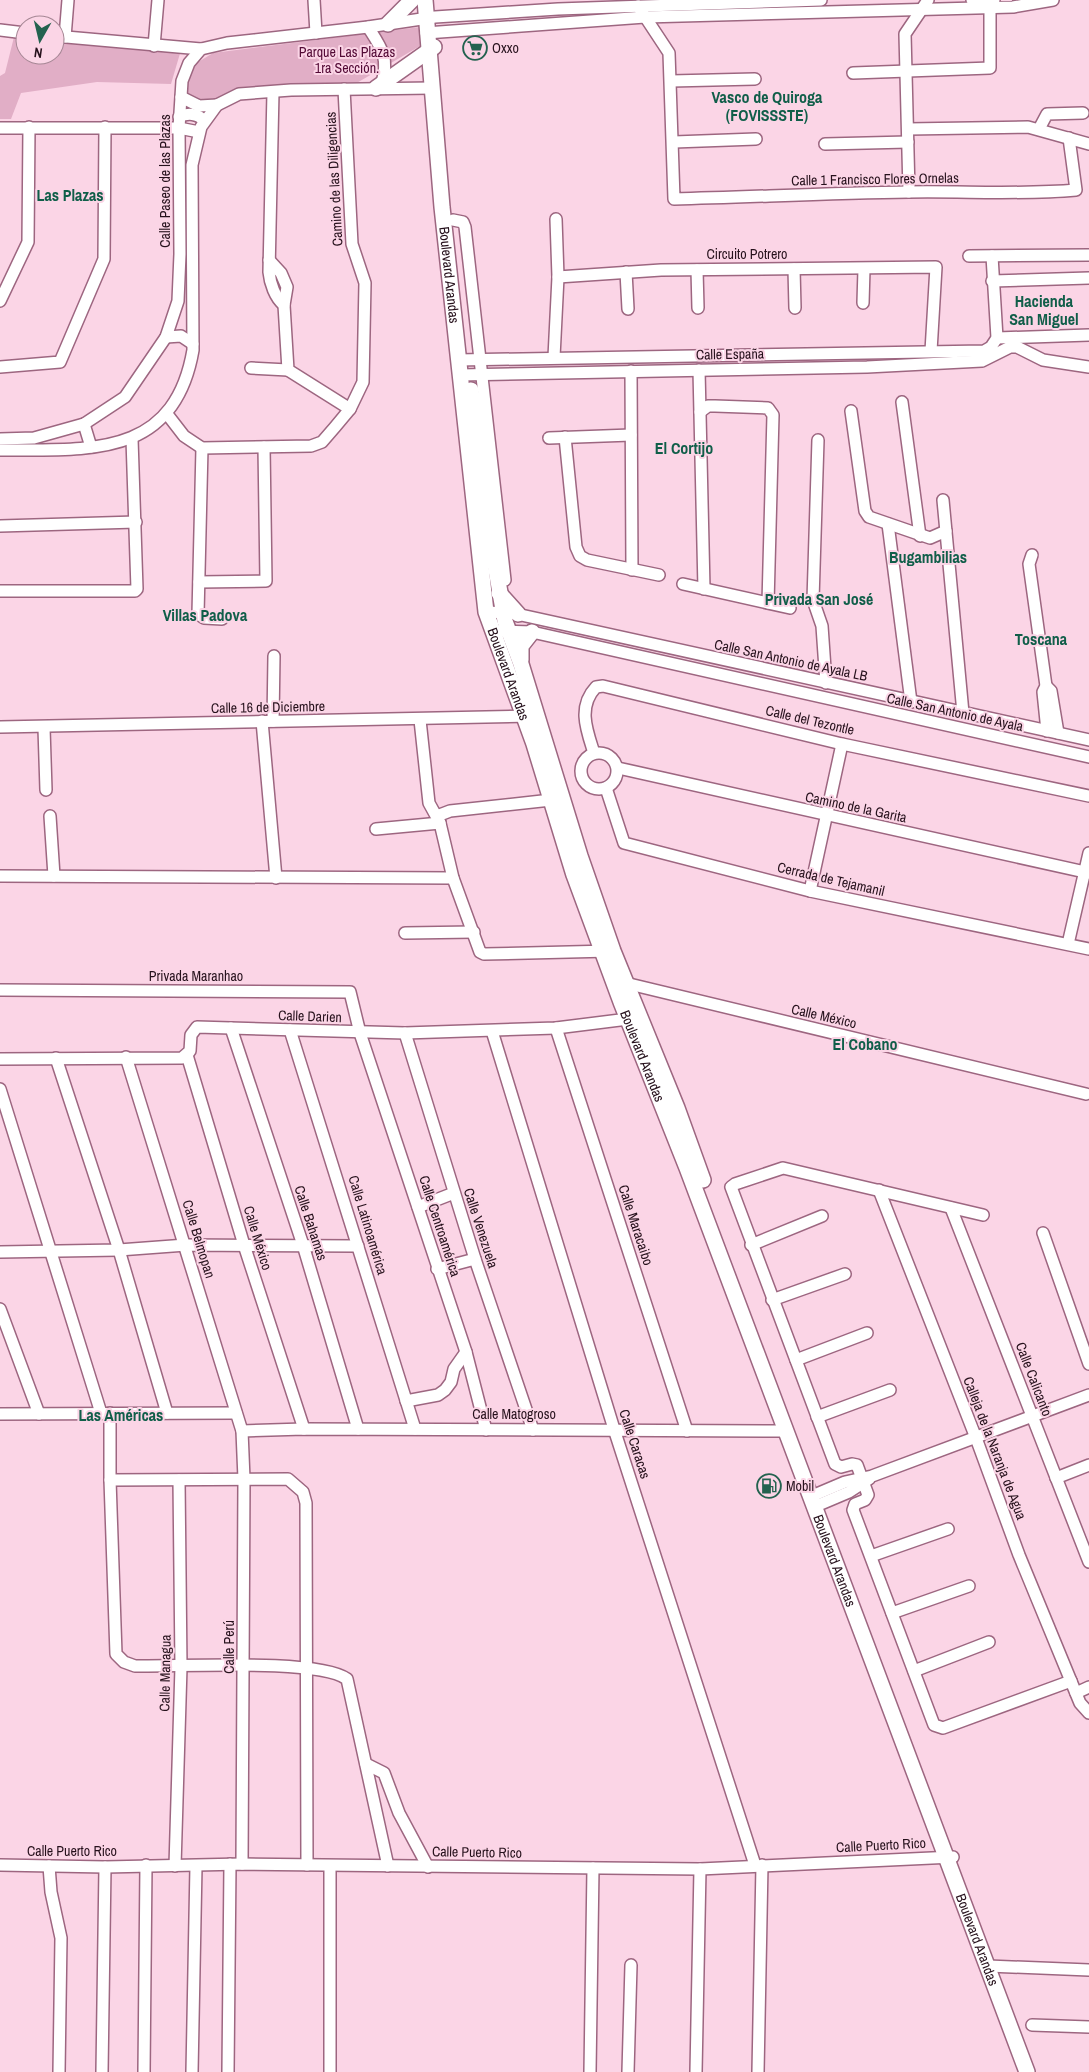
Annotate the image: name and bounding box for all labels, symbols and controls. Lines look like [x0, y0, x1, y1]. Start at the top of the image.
north arrow [15, 15, 65, 65]
supermarket icon: Oxxo [462, 35, 488, 61]
place label: Oxxo [492, 39, 519, 57]
text: N [33, 43, 44, 62]
park label: Parque Las Plazas 1ra Sección. [299, 43, 395, 77]
district label: Vasco de Quiroga (FOVISSSTE) [712, 86, 823, 126]
street label: Camino de las Diligencias [321, 111, 347, 247]
street label: Calle Paseo de las Plazas [156, 114, 174, 248]
street label: Calle 1 Francisco Flores Ornelas [791, 169, 959, 189]
district label: Las Plazas [36, 184, 104, 206]
street label: Boulevard Arandas [435, 226, 464, 324]
street label: Circuito Potrero [706, 245, 788, 263]
district label: Hacienda San Miguel [1009, 290, 1079, 330]
street label: Calle España [696, 344, 765, 364]
district label: El Cortijo [655, 437, 713, 459]
district label: Bugambilias [889, 546, 967, 568]
district label: Privada San José [765, 588, 873, 610]
district label: Villas Padova [163, 604, 248, 626]
street label: Boulevard Arandas [483, 625, 534, 723]
district label: Toscana [1015, 628, 1068, 650]
street label: Calle San Antonio de Ayala LB [713, 635, 870, 685]
street label: Calle San Antonio de Ayala [885, 689, 1025, 735]
street label: Calle 16 de Diciembre [211, 697, 325, 717]
street label: Calle del Tezontle [764, 701, 856, 739]
street label: Camino de la Garita [804, 787, 909, 827]
street label: Cerrada de Tejamanil [776, 858, 886, 900]
street label: Privada Maranhao [149, 967, 243, 985]
street label: Calle México [790, 1000, 858, 1032]
street label: Calle Darien [278, 1006, 342, 1026]
street label: Boulevard Arandas [616, 1008, 669, 1105]
district label: El Cobano [833, 1033, 897, 1055]
street label: Calle Latinoamérica [344, 1173, 392, 1277]
street label: Calle Centroamérica [415, 1173, 465, 1279]
street label: Calle Maracaibo [615, 1182, 657, 1268]
street label: Calle Bahamas [290, 1183, 332, 1263]
street label: Calle Venezuela [460, 1186, 503, 1271]
street label: Calle Belmopan [179, 1198, 219, 1280]
street label: Calle México [240, 1204, 276, 1272]
street label: Calle Calicanto [1012, 1339, 1056, 1419]
street label: Calleja de la Naranja de Agua [959, 1374, 1031, 1523]
district label: Las Américas [79, 1404, 163, 1426]
street label: Calle Matogroso [472, 1405, 556, 1423]
street label: Calle Caracas [615, 1407, 655, 1481]
fuel station icon: Mobil [756, 1473, 782, 1499]
place label: Mobil [786, 1477, 814, 1495]
street label: Boulevard Arandas [809, 1512, 860, 1609]
street label: Calle Perú [220, 1620, 238, 1674]
street label: Calle Managua [155, 1634, 175, 1712]
street label: Calle Puerto Rico [836, 1834, 926, 1856]
street label: Calle Puerto Rico [27, 1842, 117, 1860]
street label: Calle Puerto Rico [432, 1842, 522, 1862]
street label: Boulevard Arandas [952, 1891, 1003, 1989]

